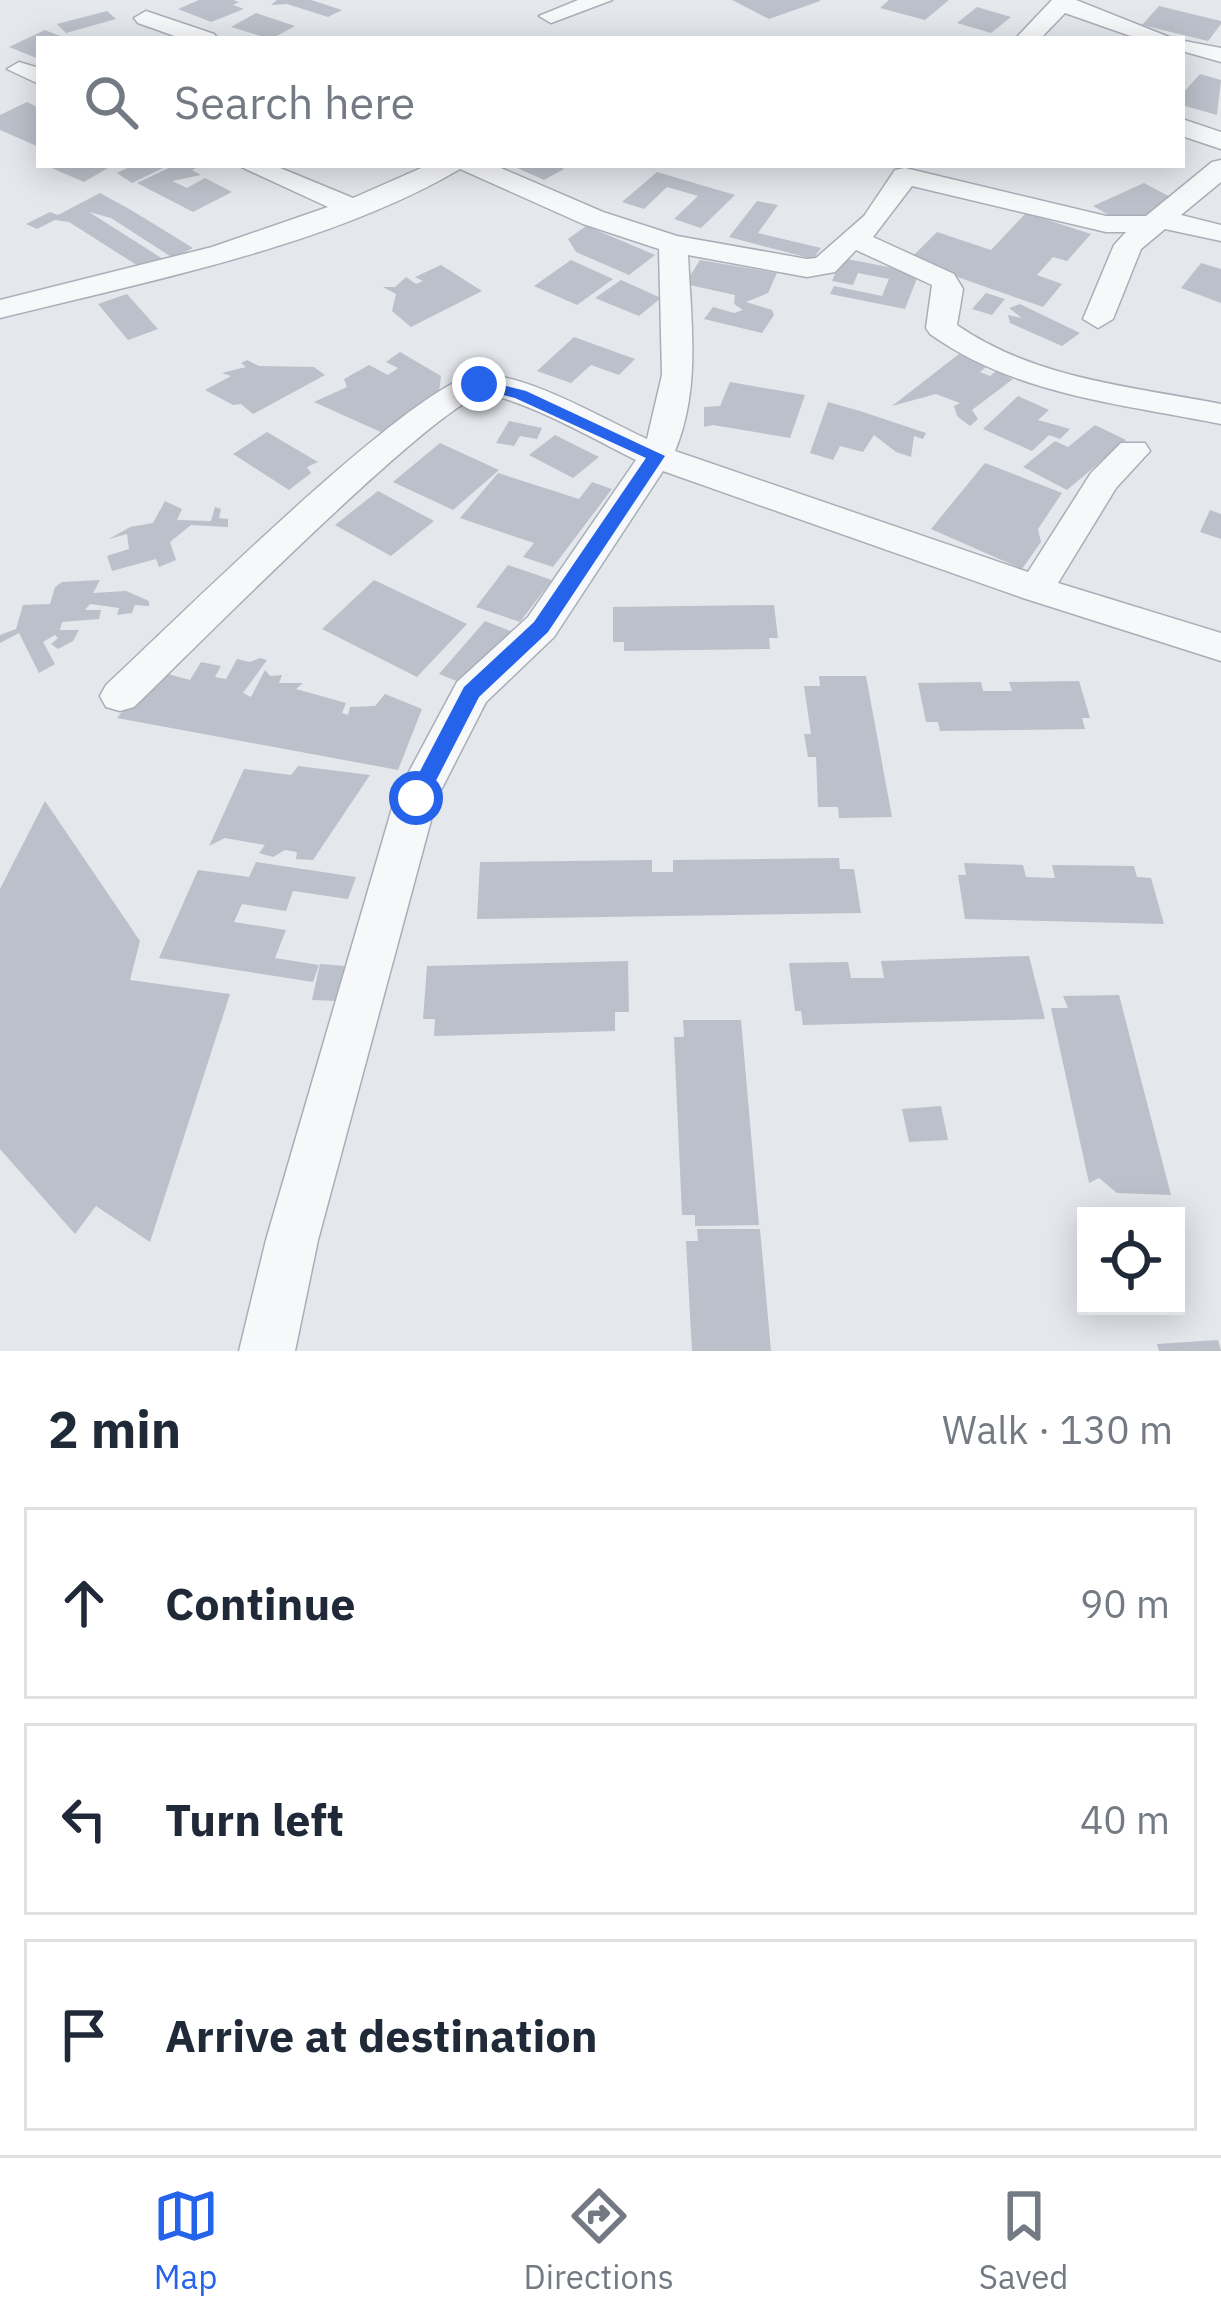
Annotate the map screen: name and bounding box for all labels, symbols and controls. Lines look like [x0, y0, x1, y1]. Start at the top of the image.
search box [36, 36, 1185, 168]
icon: search [78, 69, 144, 135]
text: Search here [174, 73, 415, 131]
route end [452, 357, 506, 411]
route start [389, 771, 443, 825]
map controls [1077, 1207, 1185, 1315]
button: locate [1077, 1207, 1185, 1315]
text: 2 min [48, 1396, 181, 1462]
text: Walk · 130 m [942, 1404, 1173, 1455]
icon: ahead [51, 1570, 117, 1636]
text: Continue [165, 1574, 356, 1632]
text: 90 m [1080, 1578, 1170, 1629]
icon: left [51, 1786, 117, 1852]
text: Turn left [165, 1790, 344, 1848]
text: 40 m [1080, 1794, 1170, 1845]
icon: arrive [51, 2002, 117, 2068]
text: Arrive at destination [165, 2006, 598, 2064]
tab: Map [153, 2183, 219, 2298]
tab: Directions [524, 2183, 674, 2298]
tab: Saved [979, 2183, 1068, 2298]

